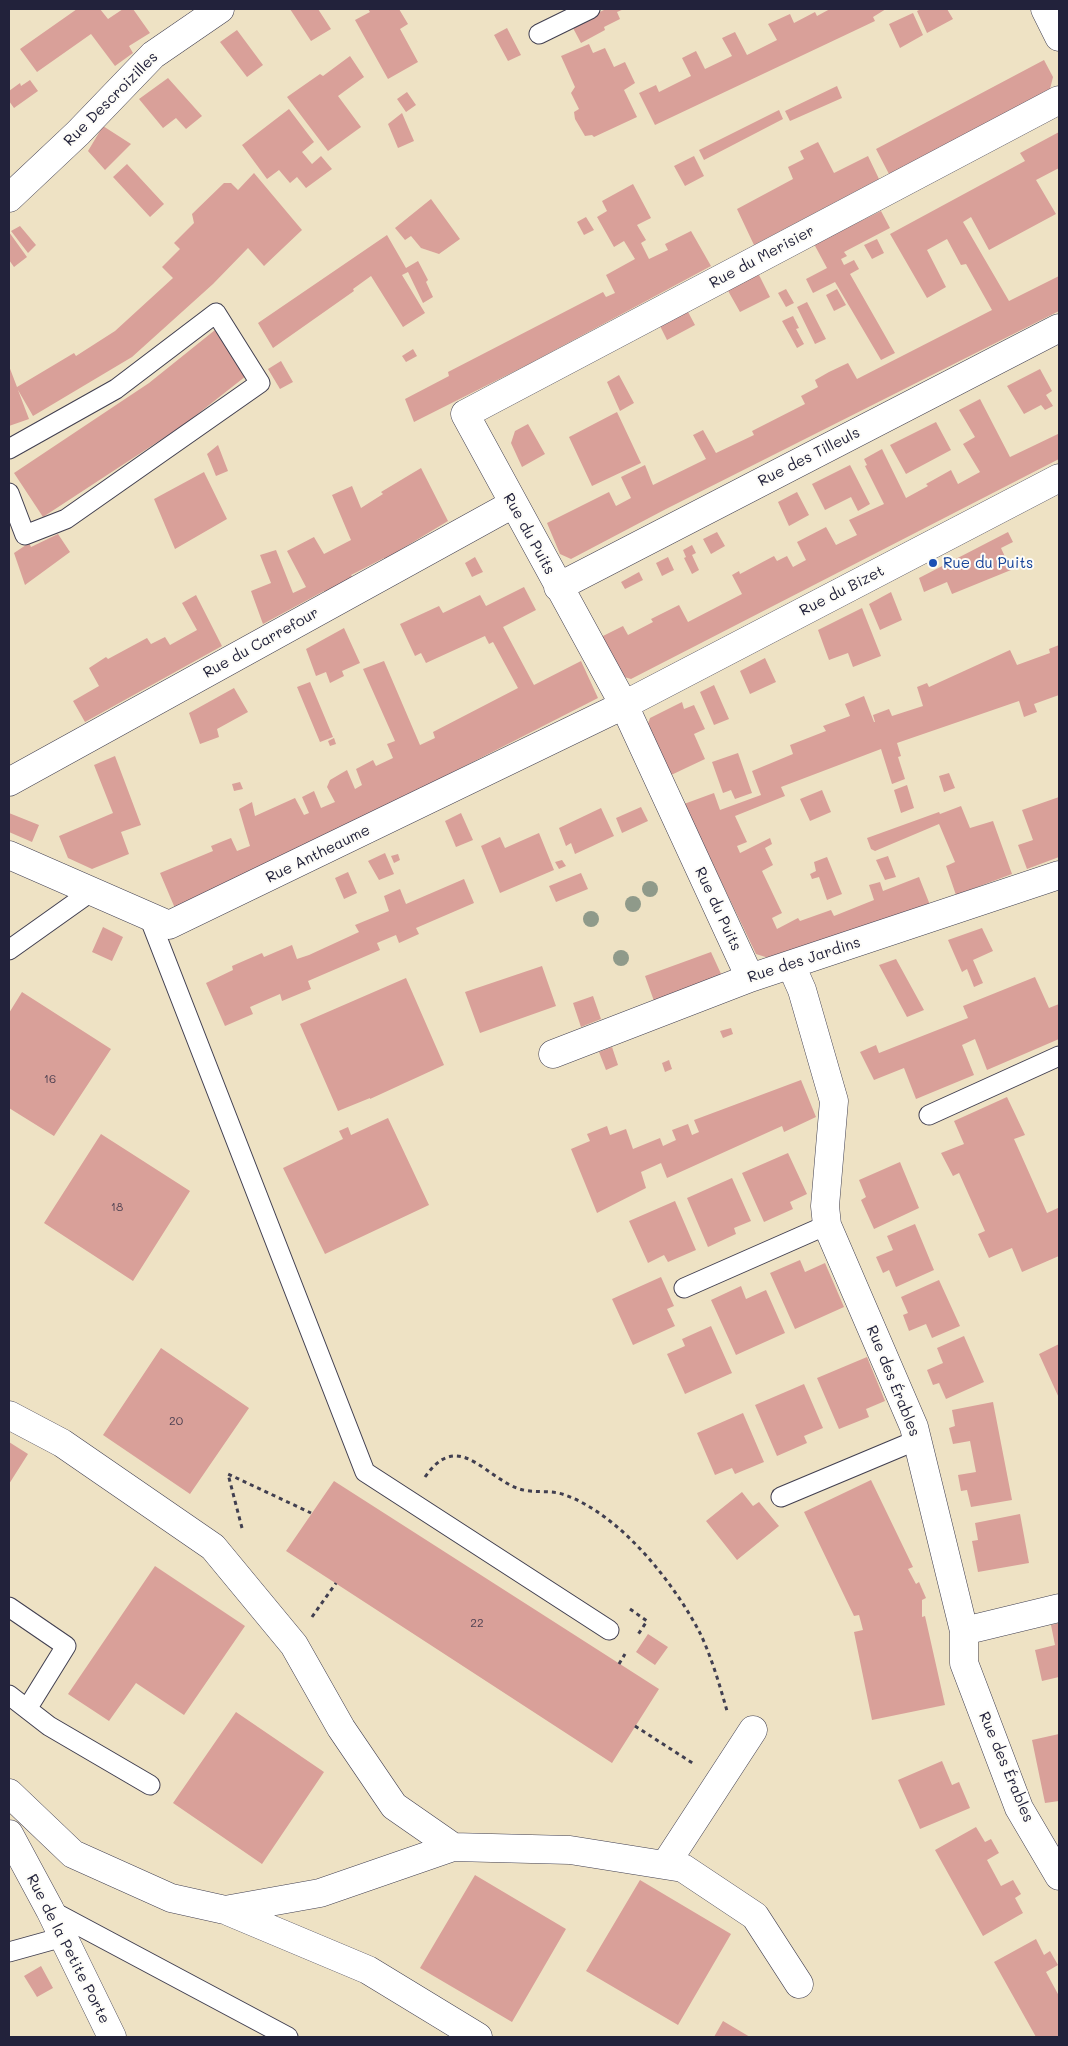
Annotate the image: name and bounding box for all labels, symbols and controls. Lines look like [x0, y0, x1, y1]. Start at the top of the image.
street label: Rue Descroizilles [60, 48, 162, 150]
street label: Rue du Merisier [706, 222, 818, 292]
street label: Rue des Tilleuls [755, 424, 863, 490]
street label: Rue du Puits [499, 490, 559, 578]
place label: Rue du Puits [943, 554, 1033, 572]
marker: Rue du Puits [927, 557, 939, 569]
street label: Rue du Bizet [797, 562, 887, 620]
street label: Rue du Carrefour [200, 604, 322, 682]
street label: Rue Antheaume [263, 821, 373, 887]
street label: Rue du Puits [691, 864, 745, 954]
street label: Rue des Jardins [745, 933, 863, 987]
house number: 16 [44, 1072, 56, 1086]
house number: 18 [111, 1200, 123, 1214]
street label: Rue des Érables [863, 1323, 923, 1439]
house number: 20 [169, 1414, 183, 1428]
house number: 22 [470, 1616, 484, 1630]
street label: Rue des Érables [975, 1709, 1037, 1825]
street label: Rue de la Petite Porte [22, 1871, 114, 2027]

